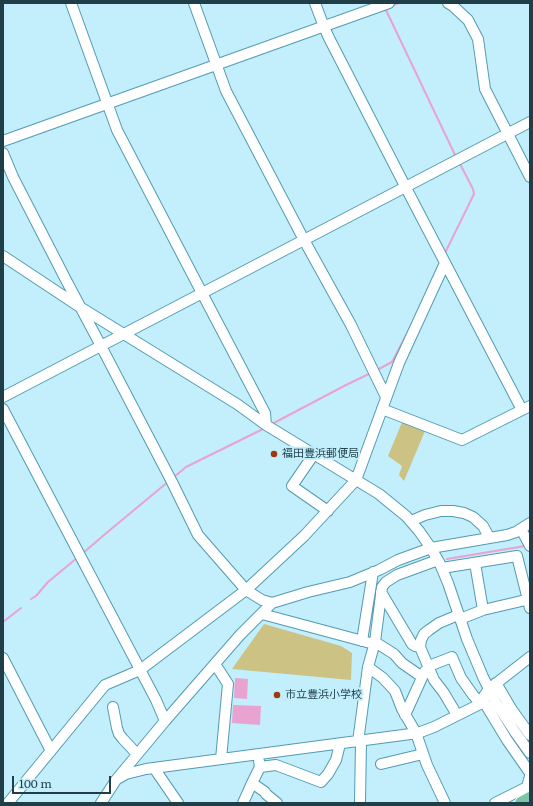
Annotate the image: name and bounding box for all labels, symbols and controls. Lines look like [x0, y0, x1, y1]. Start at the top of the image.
place label: 福田豊浜郵便局 [282, 447, 359, 461]
marker: 福田豊浜郵便局 [269, 449, 279, 459]
place label: 市立豊浜小学校 [285, 688, 362, 702]
marker: 市立豊浜小学校 [272, 690, 282, 700]
scale bar [14, 768, 113, 794]
text: 100 m [19, 774, 52, 792]

